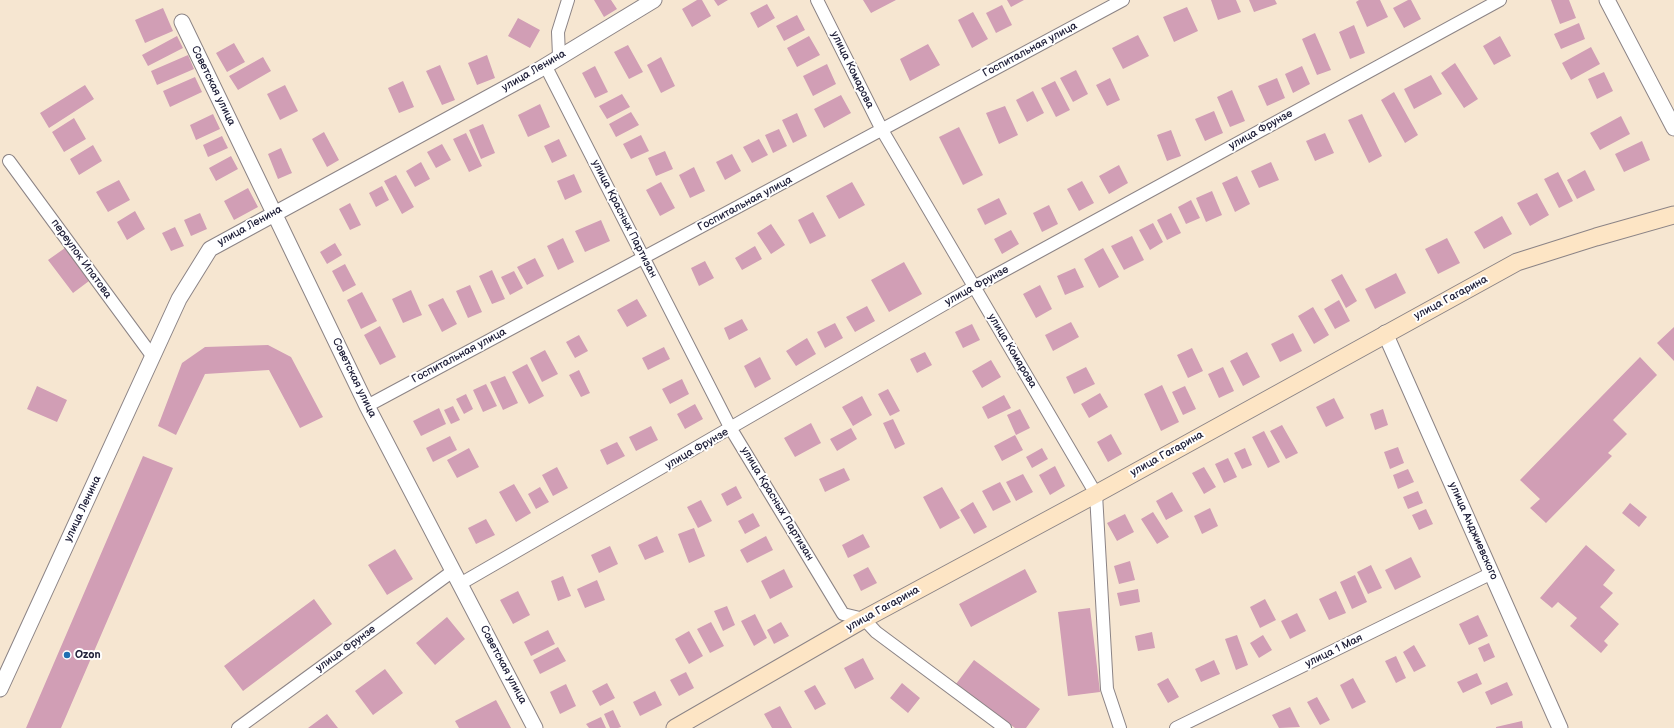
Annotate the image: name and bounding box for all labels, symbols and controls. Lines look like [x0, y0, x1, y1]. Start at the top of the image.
street label: Госпитальная улица [981, 20, 1079, 80]
street label: улица Комарова [828, 29, 876, 111]
street label: Советская улица [188, 44, 238, 128]
street label: улица Ленина [500, 47, 568, 95]
street label: улица Фрунзе [1227, 107, 1295, 153]
street label: улица Красных Партизан [588, 158, 660, 280]
street label: Госпитальная улица [696, 174, 794, 234]
street label: улица Ленина [215, 203, 285, 249]
street label: переулок Ипатова [48, 217, 114, 301]
street label: улица Фрунзе [943, 263, 1011, 309]
street label: улица Гагарина [1412, 273, 1490, 323]
street label: улица Комарова [985, 312, 1039, 390]
street label: Госпитальная улица [410, 326, 508, 386]
street label: Советская улица [329, 336, 379, 420]
street label: улица Фрунзе [663, 426, 731, 472]
street label: улица Гагарина [1128, 428, 1206, 480]
street label: улица Красных Партизан [738, 445, 816, 563]
street label: улица Ленина [62, 474, 104, 544]
street label: улица Анджиевского [1446, 480, 1500, 582]
street label: улица Гагарина [844, 583, 922, 635]
street label: улица Фрунзе [313, 623, 379, 675]
street label: Советская улица [477, 623, 529, 707]
street label: улица 1 Мая [1303, 631, 1365, 671]
place label: Ozon [75, 648, 101, 662]
marker: Ozon [62, 650, 72, 660]

